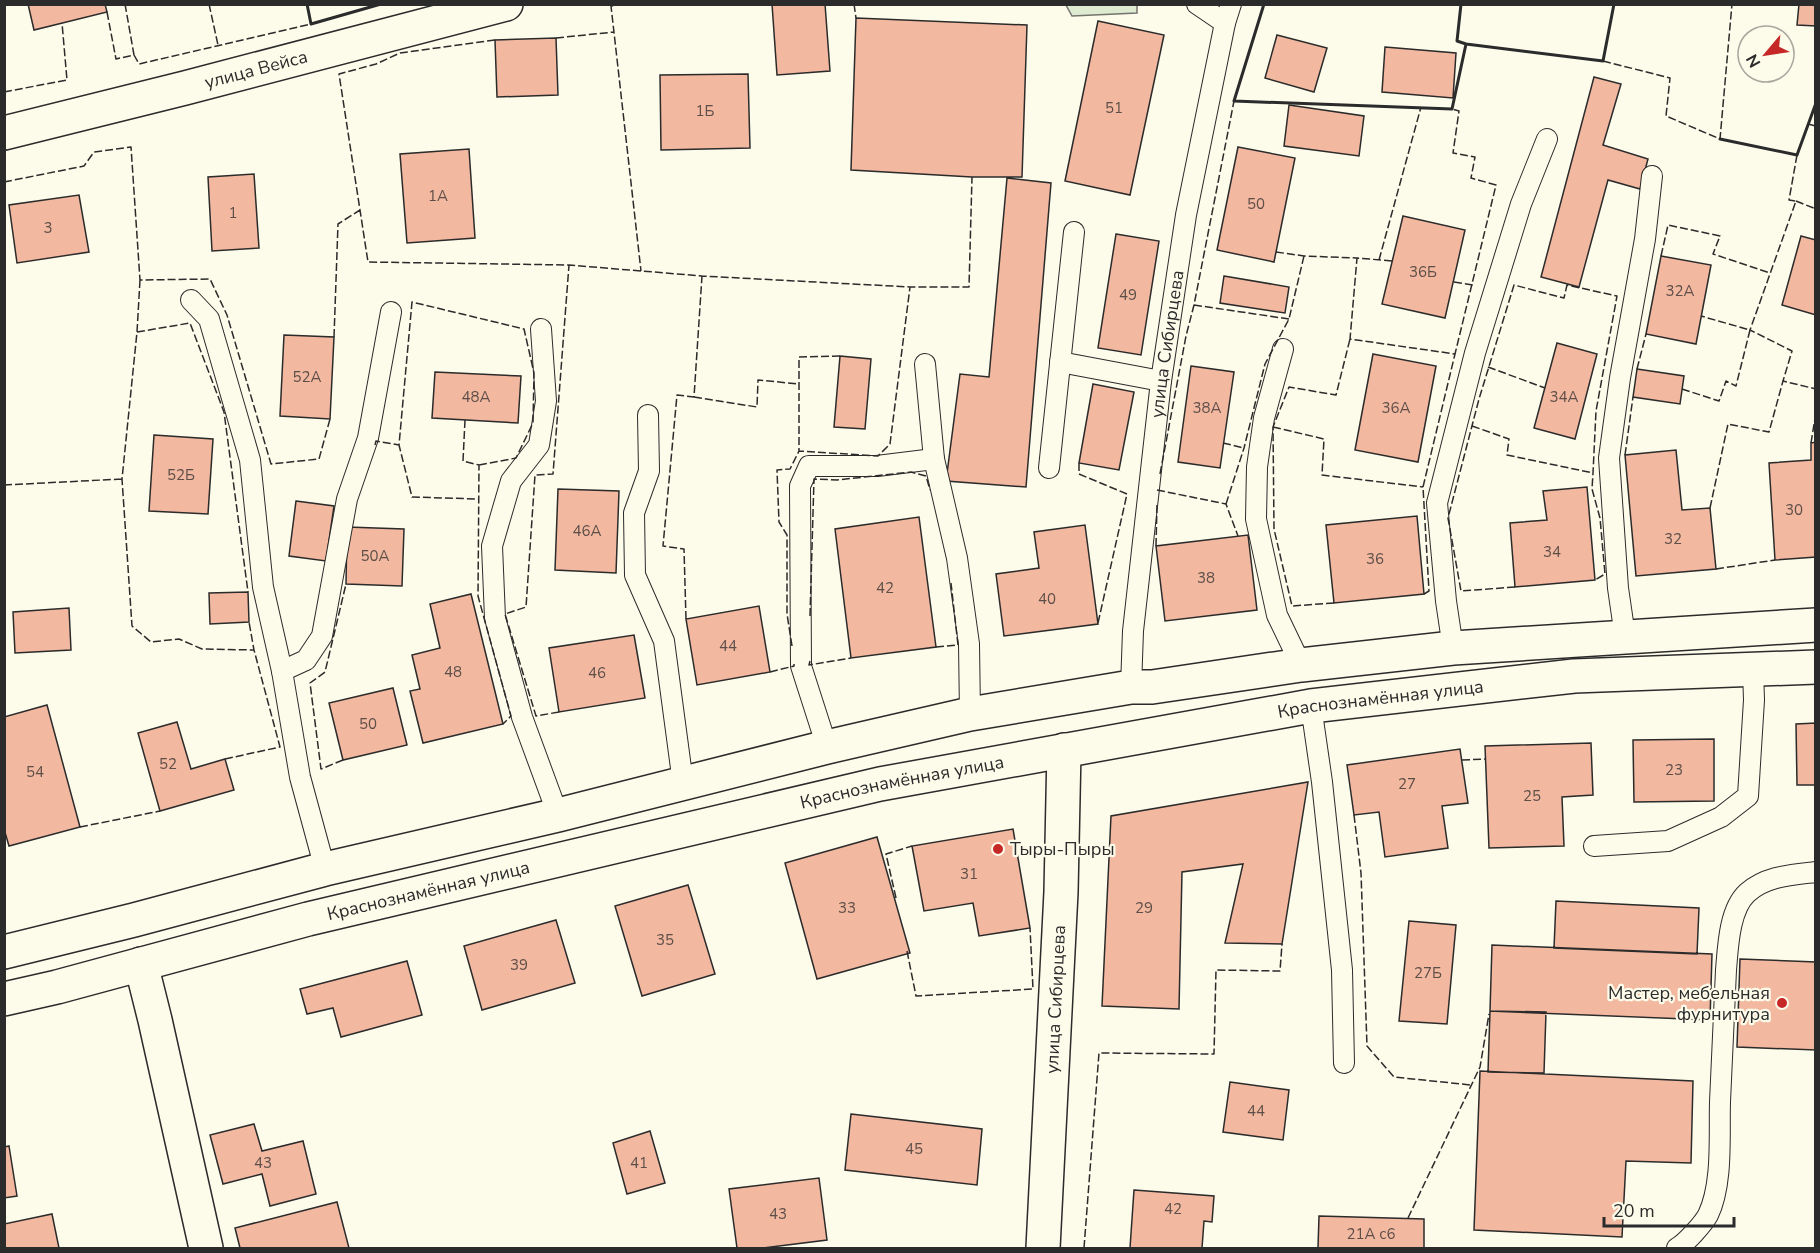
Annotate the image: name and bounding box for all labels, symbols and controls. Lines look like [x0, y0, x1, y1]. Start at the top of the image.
north arrow [1736, 24, 1796, 84]
street label: улица Вейса [202, 44, 310, 94]
text: N [1741, 50, 1766, 71]
house number: 51 [1105, 98, 1123, 118]
house number: 1Б [696, 101, 715, 121]
house number: 1А [428, 186, 448, 206]
house number: 50 [1247, 194, 1265, 214]
house number: 1 [228, 203, 238, 223]
house number: 3 [43, 218, 53, 238]
house number: 36Б [1409, 262, 1437, 282]
street label: улица Сибирцева [1145, 269, 1190, 419]
house number: 32А [1666, 281, 1695, 301]
house number: 49 [1119, 285, 1137, 305]
house number: 52А [293, 367, 322, 387]
house number: 48А [462, 387, 491, 407]
house number: 34А [1550, 387, 1579, 407]
house number: 38А [1193, 398, 1222, 418]
house number: 36А [1382, 398, 1411, 418]
house number: 52Б [167, 465, 195, 485]
house number: 30 [1785, 500, 1803, 520]
house number: 46А [573, 521, 602, 541]
house number: 32 [1664, 529, 1682, 549]
house number: 34 [1543, 542, 1561, 562]
house number: 50А [361, 546, 390, 566]
house number: 36 [1366, 549, 1384, 569]
house number: 38 [1197, 568, 1215, 588]
house number: 42 [876, 578, 894, 598]
house number: 40 [1038, 589, 1056, 609]
house number: 44 [719, 636, 737, 656]
house number: 48 [444, 662, 462, 682]
house number: 46 [588, 663, 606, 683]
street label: Краснознамённая улица [1276, 674, 1485, 724]
house number: 50 [359, 714, 377, 734]
street label: Краснознамённая улица [798, 750, 1006, 814]
house number: 52 [159, 754, 177, 774]
house number: 23 [1665, 760, 1683, 780]
house number: 54 [26, 762, 44, 782]
house number: 27 [1398, 774, 1416, 794]
house number: 25 [1523, 786, 1541, 806]
place label: Тыры-Пыры [1010, 837, 1115, 861]
marker: Тыры-Пыры [991, 842, 1005, 856]
street label: Краснознамённая улица [325, 855, 532, 926]
house number: 31 [960, 864, 978, 884]
house number: 33 [838, 898, 856, 918]
house number: 29 [1135, 898, 1153, 918]
street label: улица Сибирцева [1040, 924, 1071, 1074]
house number: 35 [656, 930, 674, 950]
house number: 39 [510, 955, 528, 975]
house number: 27Б [1414, 963, 1442, 983]
place label: Мастер, мебельная фурнитура [1608, 981, 1770, 1026]
marker: Мастер, мебельная фурнитура [1775, 996, 1789, 1010]
house number: 44 [1247, 1101, 1265, 1121]
house number: 45 [905, 1139, 923, 1159]
house number: 43 [254, 1153, 272, 1173]
house number: 41 [630, 1153, 648, 1173]
scale bar [1604, 1190, 1734, 1228]
house number: 42 [1164, 1199, 1182, 1219]
text: 20 m [1613, 1199, 1655, 1223]
house number: 43 [769, 1204, 787, 1224]
house number: 21А с6 [1347, 1224, 1395, 1244]

